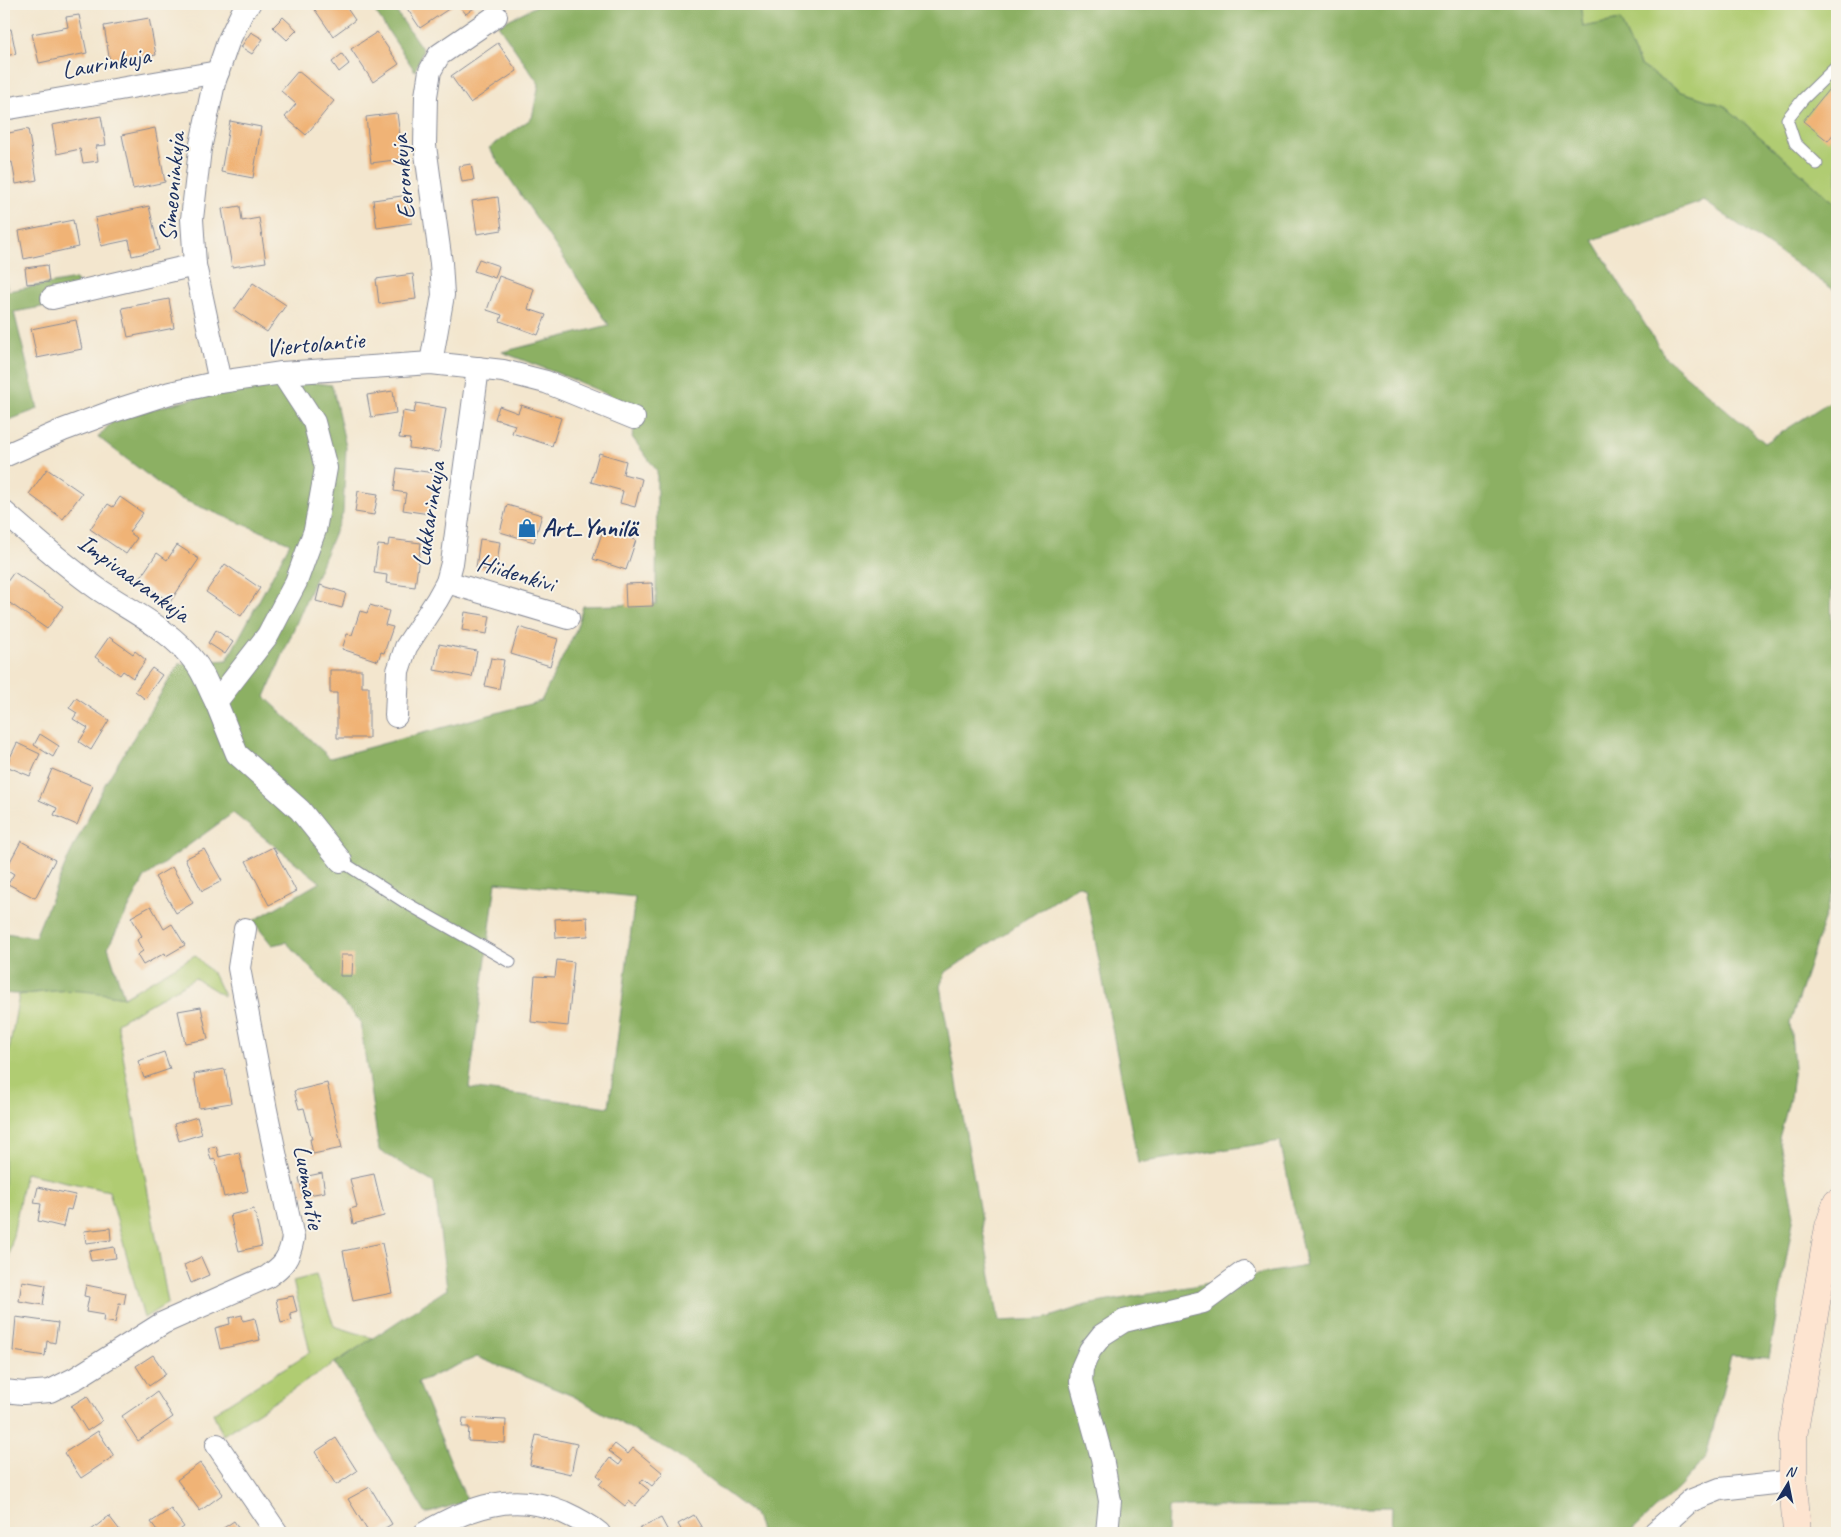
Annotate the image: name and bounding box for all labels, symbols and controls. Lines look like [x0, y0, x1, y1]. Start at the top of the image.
street label: Laurinkuja [59, 39, 155, 87]
street label: Simeoninkuja [151, 128, 193, 243]
street label: Eeronkuja [383, 131, 423, 221]
street label: Viertolantie [264, 324, 367, 364]
street label: Lukkarinkuja [405, 457, 453, 569]
place label: Art_Ynnilä [542, 512, 640, 544]
shop icon: Art_Ynnilä [516, 517, 538, 539]
street label: Impivaarankuja [71, 526, 199, 631]
street label: Hiidenkivi [473, 546, 562, 601]
street label: Luomantie [286, 1143, 332, 1233]
north arrow [1764, 1460, 1814, 1510]
text: N [1784, 1463, 1798, 1481]

